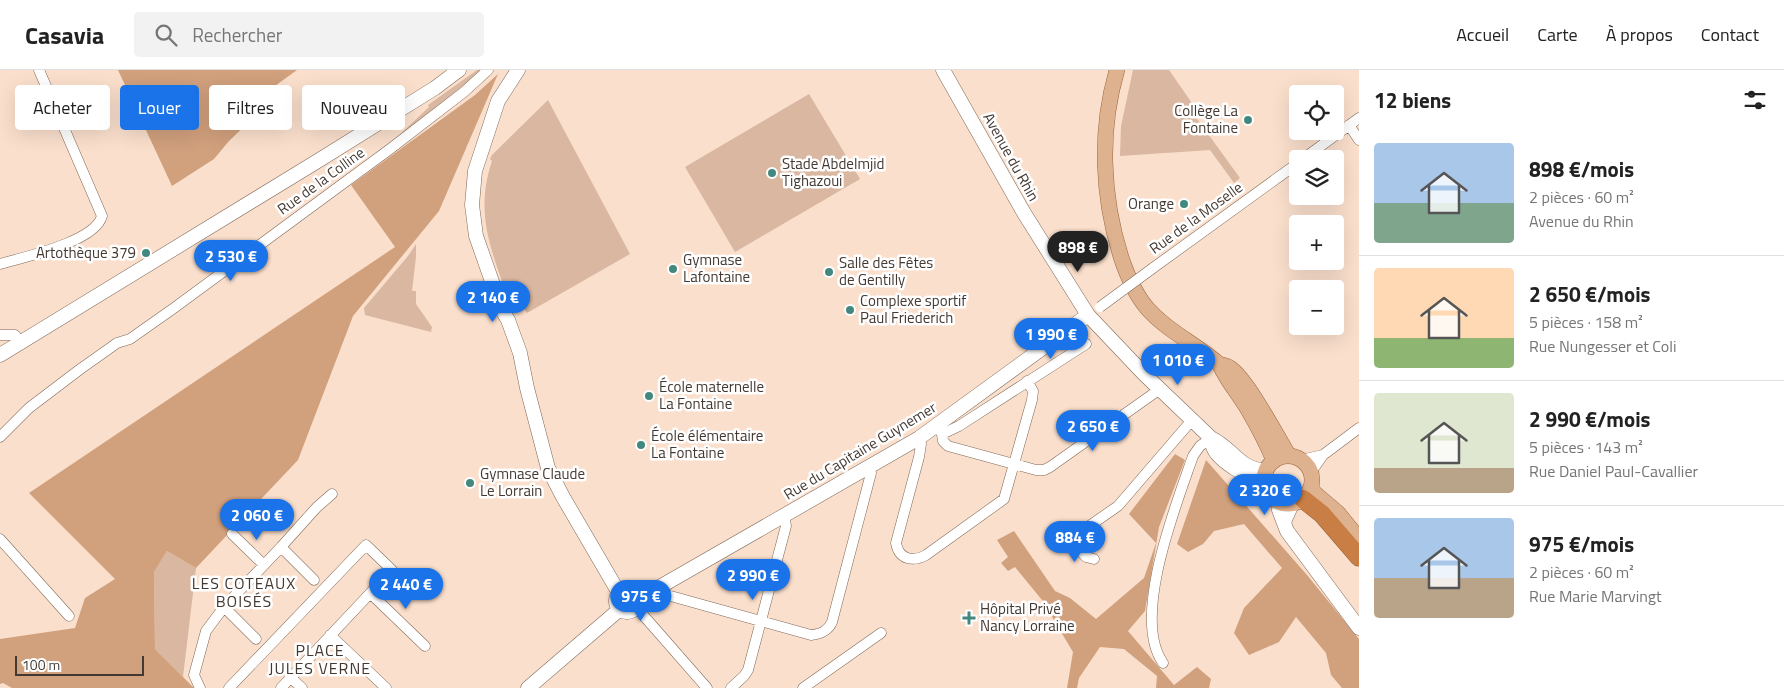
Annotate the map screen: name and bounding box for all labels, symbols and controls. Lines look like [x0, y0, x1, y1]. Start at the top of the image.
search box [134, 12, 484, 57]
text: Casavia [25, 17, 104, 53]
text: Rechercher [192, 20, 282, 49]
icon: search [152, 21, 180, 49]
text: Accueil [1456, 21, 1509, 48]
text: Carte [1537, 21, 1578, 48]
text: À propos [1606, 21, 1673, 48]
text: Contact [1701, 21, 1759, 48]
text: 12 biens [1374, 84, 1451, 116]
chip: Acheter [15, 85, 110, 130]
chip: Louer [120, 85, 199, 130]
chip: Filtres [209, 85, 292, 130]
chip: Nouveau [302, 85, 405, 130]
map controls [1289, 85, 1344, 335]
button: locate [1289, 85, 1344, 140]
icon: filters [1741, 86, 1769, 114]
place label: Collège La Fontaine [1174, 99, 1238, 139]
street label: Avenue du Rhin [978, 108, 1045, 205]
marker: Collège La Fontaine [1242, 114, 1254, 126]
street label: Rue de la Colline [272, 141, 369, 220]
button: layers [1289, 150, 1344, 205]
place label: Stade Abdelmjid Tighazoui [782, 152, 884, 192]
text: 898 €/mois [1529, 153, 1634, 185]
icon: home [1414, 163, 1474, 223]
marker: Stade Abdelmjid Tighazoui [766, 167, 778, 179]
street label: Rue de la Moselle [1144, 176, 1247, 259]
text: 2 pièces · 60 m² [1529, 185, 1634, 209]
place label: Orange [1128, 192, 1174, 215]
marker: Orange [1178, 198, 1190, 210]
text: Avenue du Rhin [1529, 209, 1634, 233]
button: + [1289, 215, 1344, 270]
pin: 898 € [1043, 230, 1113, 273]
text: 898 € [1058, 235, 1098, 259]
pin: 2 530 € [185, 240, 277, 282]
place label: Artothèque 379 [36, 241, 136, 264]
text: 2 530 € [205, 244, 257, 268]
marker: Artothèque 379 [140, 247, 152, 259]
place label: Gymnase Lafontaine [683, 248, 750, 288]
place label: Salle des Fêtes de Gentilly [839, 251, 933, 291]
marker: Gymnase Lafontaine [667, 263, 679, 275]
marker: Salle des Fêtes de Gentilly [823, 266, 835, 278]
text: 2 650 €/mois [1529, 278, 1651, 310]
pin: 2 140 € [447, 280, 539, 323]
button: − [1289, 280, 1344, 335]
text: 2 140 € [467, 285, 519, 309]
icon: home [1414, 288, 1474, 348]
place label: Complexe sportif Paul Friederich [860, 289, 966, 329]
marker: Complexe sportif Paul Friederich [844, 304, 856, 316]
text: 5 pièces · 158 m² [1529, 310, 1643, 334]
pin: 1 990 € [1005, 318, 1097, 360]
text: 1 990 € [1025, 322, 1077, 346]
text: Rue Nungesser et Coli [1529, 334, 1677, 358]
pin: 1 010 € [1132, 344, 1224, 386]
text: 1 010 € [1152, 348, 1204, 372]
place label: École maternelle La Fontaine [659, 375, 764, 415]
marker: École maternelle La Fontaine [643, 390, 655, 402]
street label: Rue du Capitaine Guynemer [779, 396, 940, 505]
text: 2 990 €/mois [1529, 403, 1651, 435]
pin: 2 650 € [1047, 410, 1139, 452]
icon: home [1414, 413, 1474, 473]
text: 2 650 € [1067, 414, 1119, 438]
place label: École élémentaire La Fontaine [651, 424, 763, 464]
text: 5 pièces · 143 m² [1529, 435, 1643, 459]
marker: École élémentaire La Fontaine [635, 439, 647, 451]
text: Rue Daniel Paul-Cavallier [1529, 459, 1698, 483]
place label: Gymnase Claude Le Lorrain [480, 462, 585, 502]
pin: 2 320 € [1219, 474, 1311, 516]
marker: Gymnase Claude Le Lorrain [464, 477, 476, 489]
text: 2 320 € [1239, 478, 1291, 502]
pin: 2 060 € [211, 498, 303, 541]
text: 2 060 € [231, 503, 283, 527]
pin: 884 € [1040, 520, 1110, 563]
text: 884 € [1055, 525, 1095, 549]
text: 975 €/mois [1529, 528, 1634, 560]
icon: home [1414, 538, 1474, 598]
pin: 2 990 € [707, 558, 799, 601]
text: 2 pièces · 60 m² [1529, 560, 1634, 584]
text: 2 990 € [727, 563, 779, 587]
pin: 2 440 € [360, 568, 452, 610]
district label: LES COTEAUX BOISÉS [192, 571, 296, 613]
text: 2 440 € [380, 572, 432, 596]
pin: 975 € [606, 580, 676, 622]
text: 975 € [621, 584, 661, 608]
text: Rue Marie Marvingt [1529, 584, 1662, 608]
place label: Hôpital Privé Nancy Lorraine [980, 597, 1075, 637]
marker: Hôpital Privé Nancy Lorraine [962, 611, 976, 625]
district label: PLACE JULES VERNE [269, 638, 371, 680]
scale bar [15, 653, 144, 676]
text: 100 m [22, 654, 60, 675]

